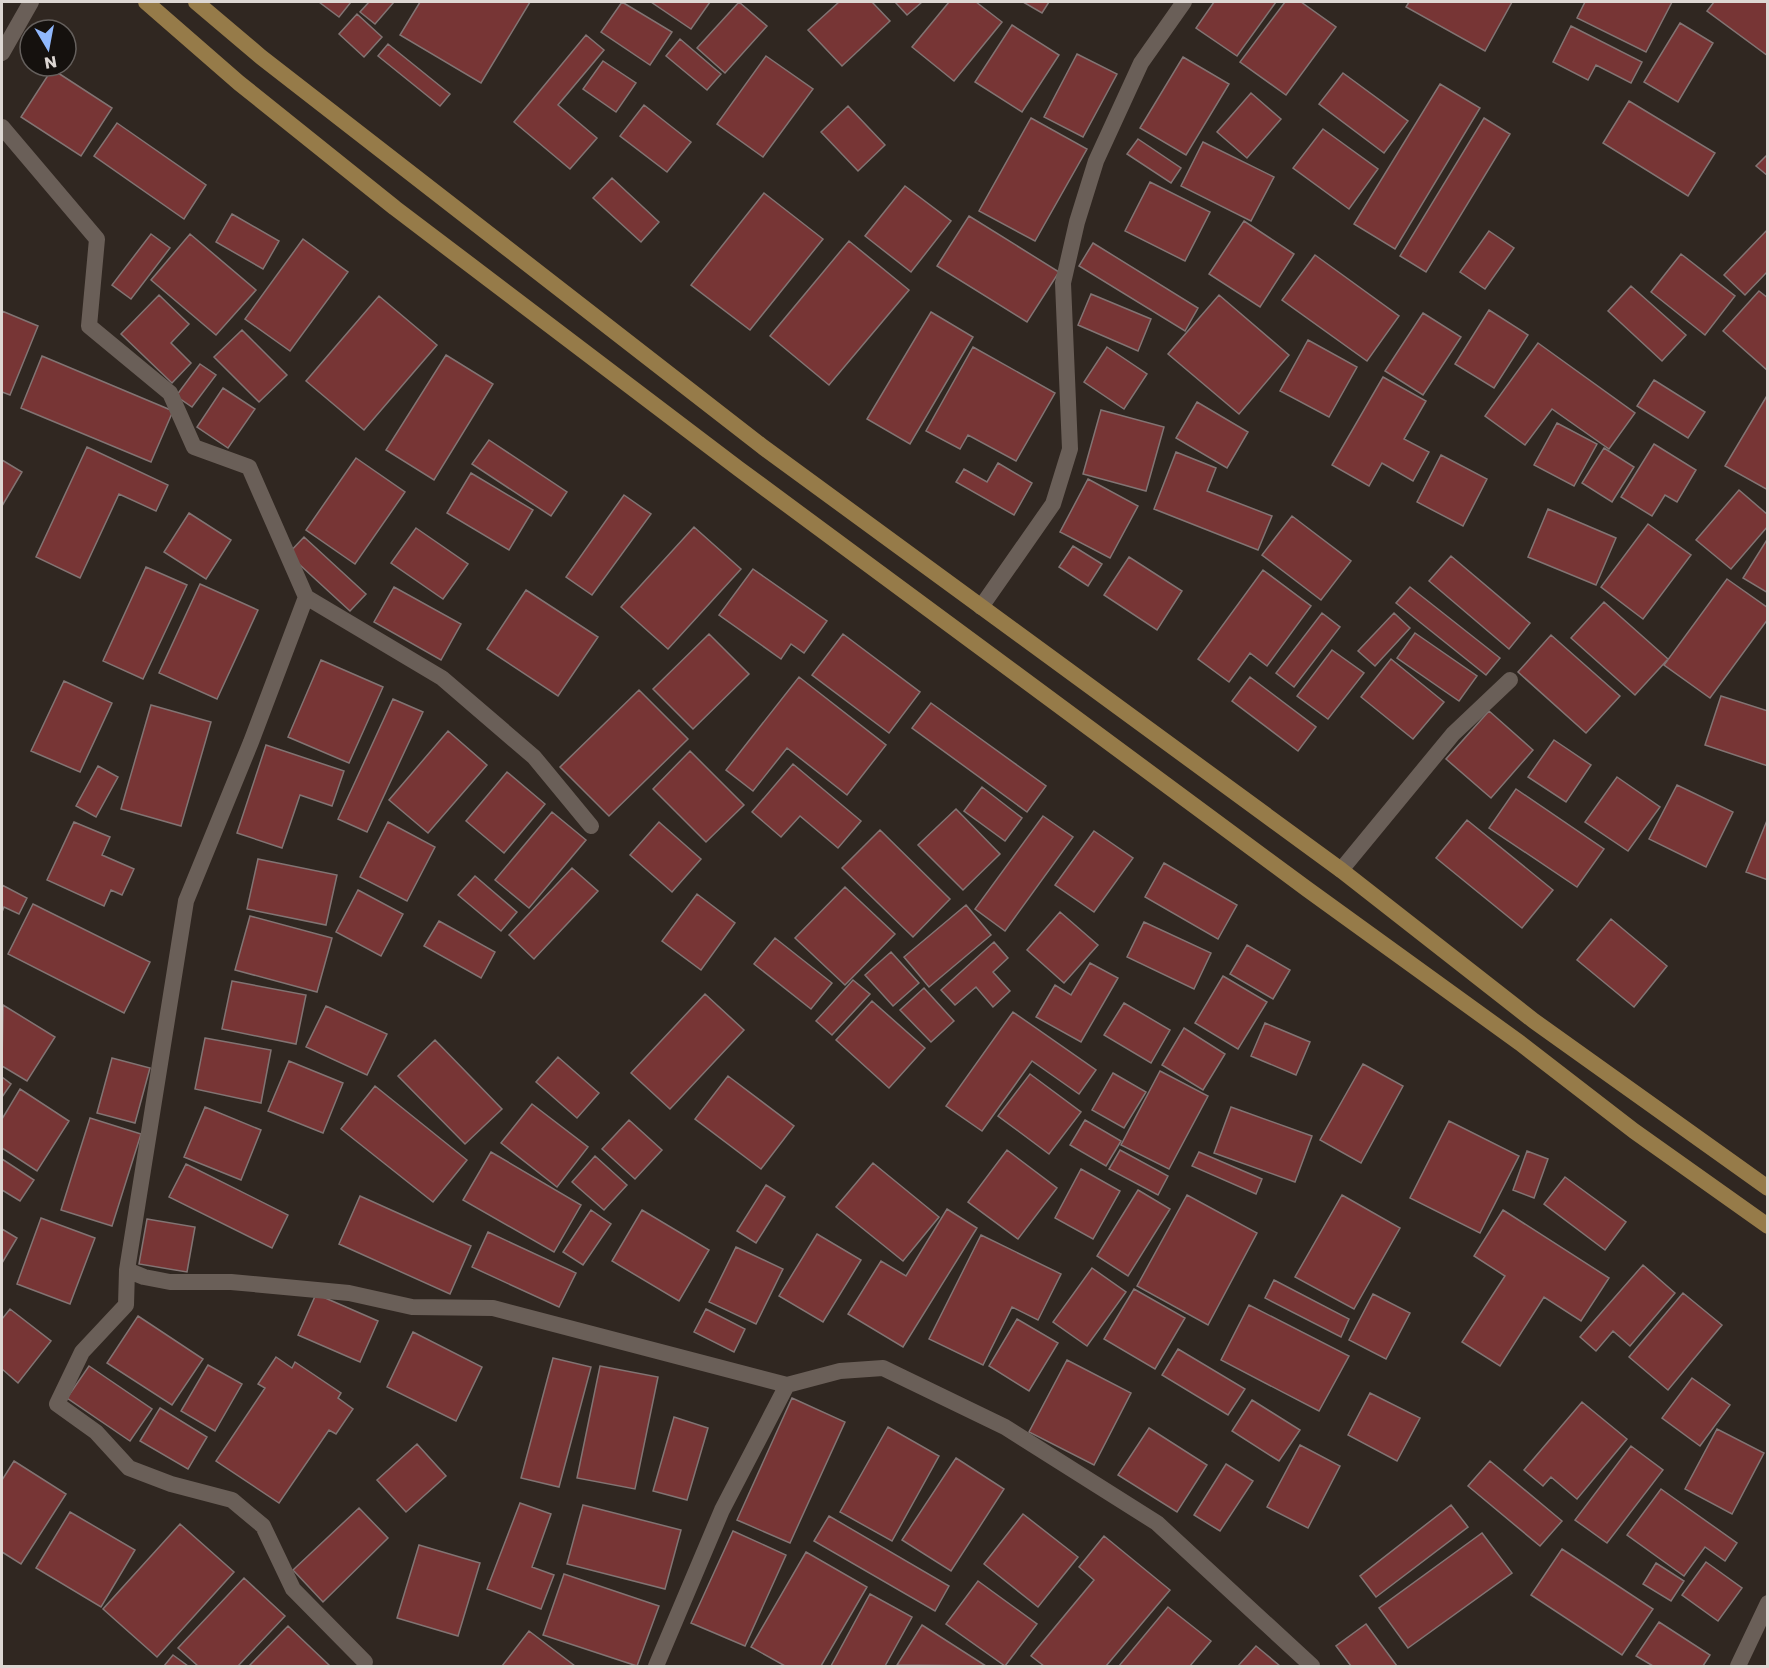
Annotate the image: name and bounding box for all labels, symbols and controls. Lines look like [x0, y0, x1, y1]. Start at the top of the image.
north arrow [18, 18, 78, 78]
text: N [43, 50, 58, 75]

